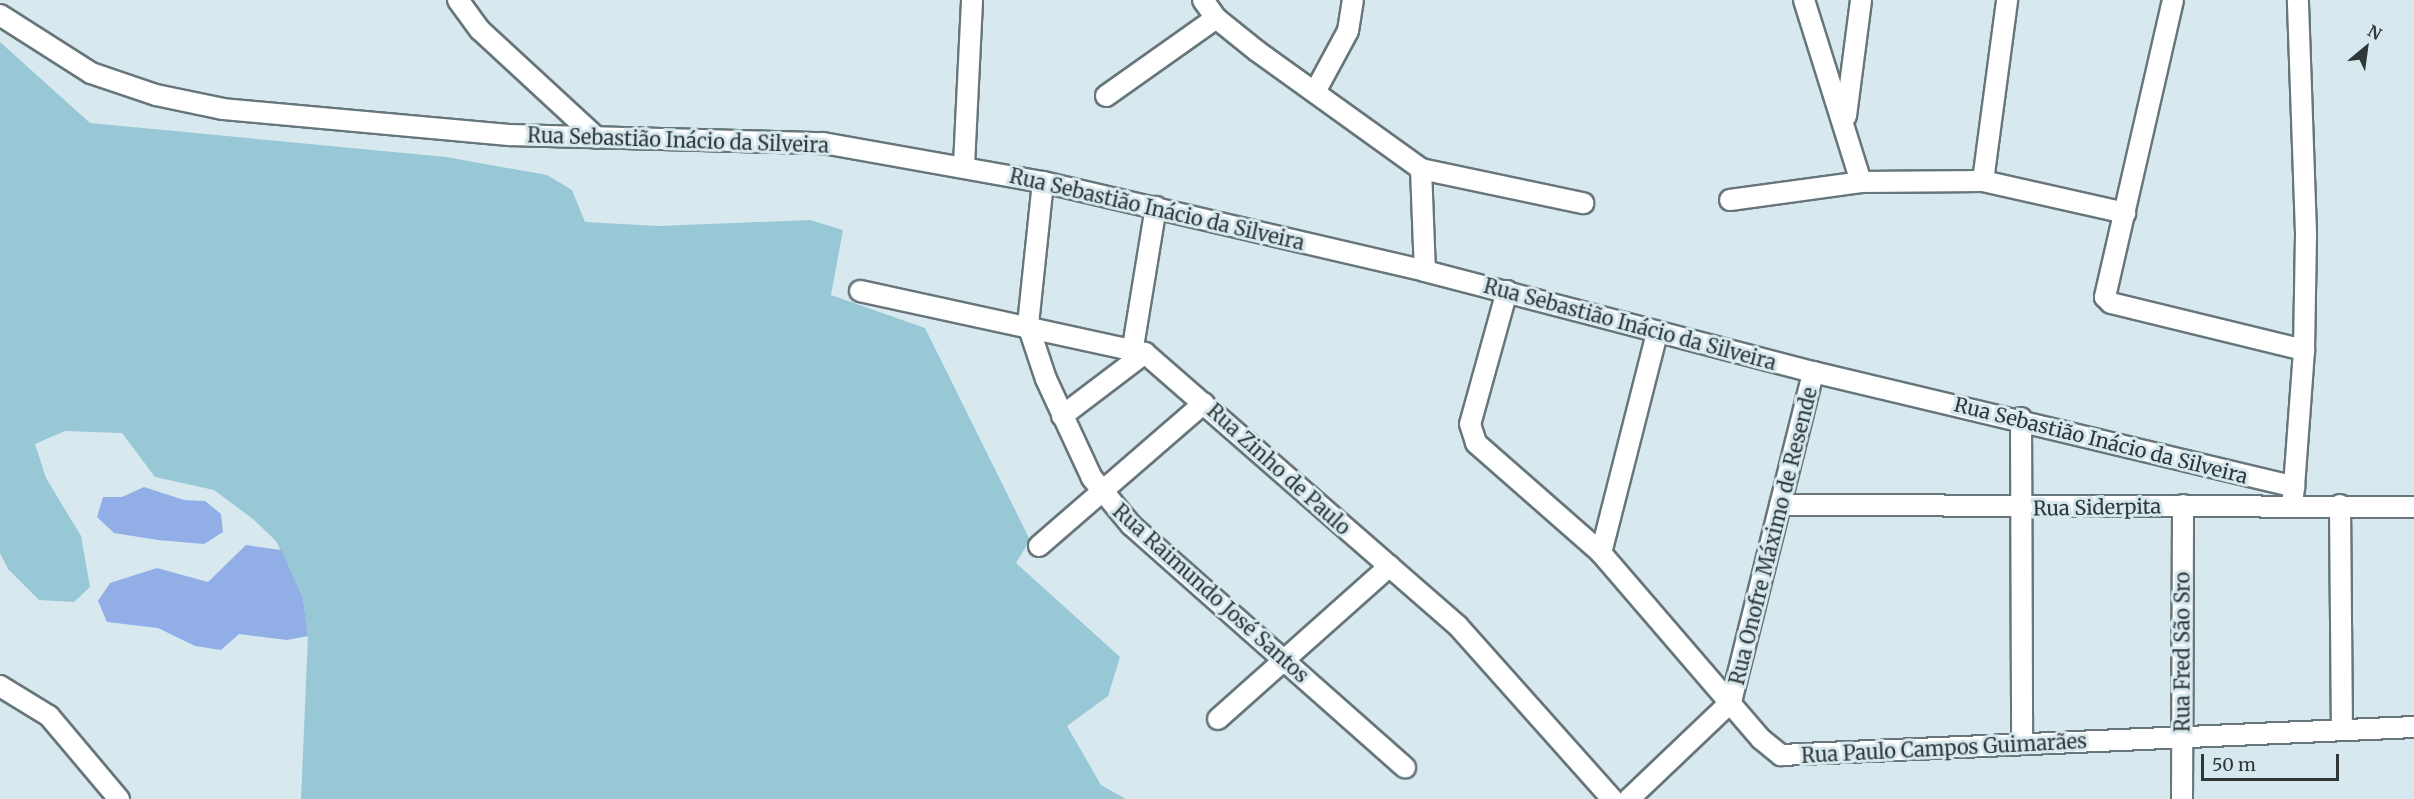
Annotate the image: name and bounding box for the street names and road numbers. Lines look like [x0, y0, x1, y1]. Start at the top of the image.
street label: Rua Sebastião Inácio da Silveira [527, 123, 829, 157]
street label: Rua Sebastião Inácio da Silveira [1007, 163, 1307, 255]
street label: Rua Sebastião Inácio da Silveira [1481, 273, 1779, 375]
street label: Rua Onofre Máximo de Resende [1724, 385, 1822, 687]
street label: Rua Sebastião Inácio da Silveira [1952, 392, 2250, 488]
street label: Rua Zinho de Paulo [1202, 398, 1356, 540]
street label: Rua Siderpita [2033, 494, 2161, 520]
street label: Rua Raimundo José Santos [1108, 499, 1314, 687]
street label: Rua Fred São Sro [2170, 572, 2194, 732]
street label: Rua Paulo Campos Guimarães [1801, 729, 2087, 767]

